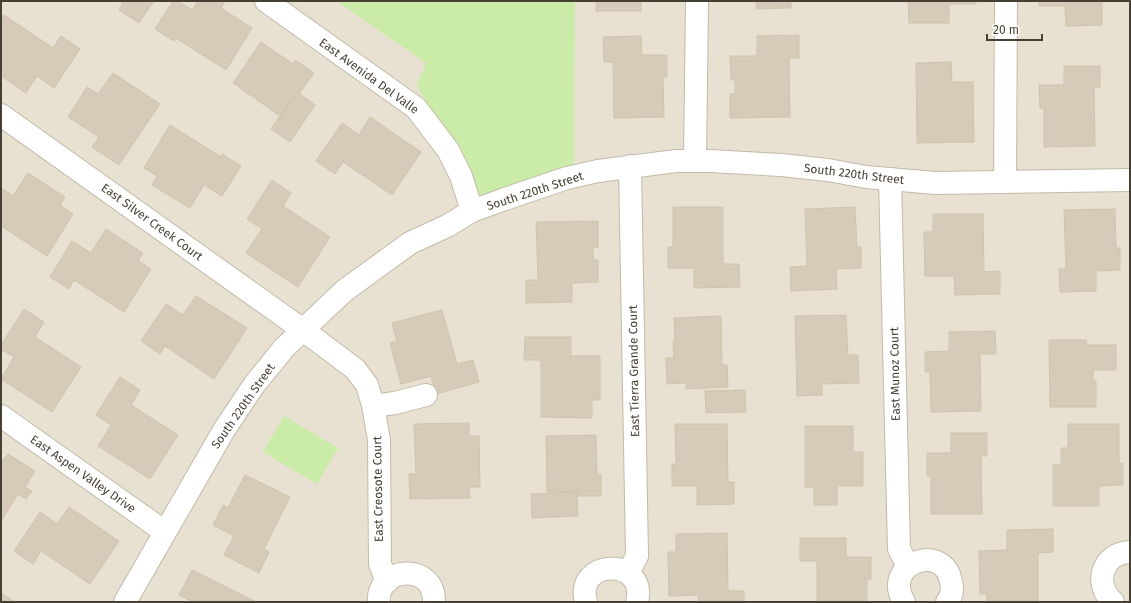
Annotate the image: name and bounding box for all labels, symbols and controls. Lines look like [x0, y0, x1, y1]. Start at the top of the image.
scale bar [987, 16, 1042, 42]
text: 20 m [993, 23, 1019, 37]
street label: East Avenida Del Valle [317, 35, 421, 117]
street label: South 220th Street [803, 161, 906, 187]
street label: South 220th Street [485, 169, 586, 213]
street label: East Silver Creek Court [99, 180, 206, 264]
street label: East Tierra Grande Court [626, 304, 642, 437]
street label: East Munoz Court [887, 326, 903, 421]
street label: South 220th Street [208, 360, 278, 451]
street label: East Aspen Valley Drive [28, 432, 138, 516]
street label: East Creosote Court [370, 435, 386, 542]

